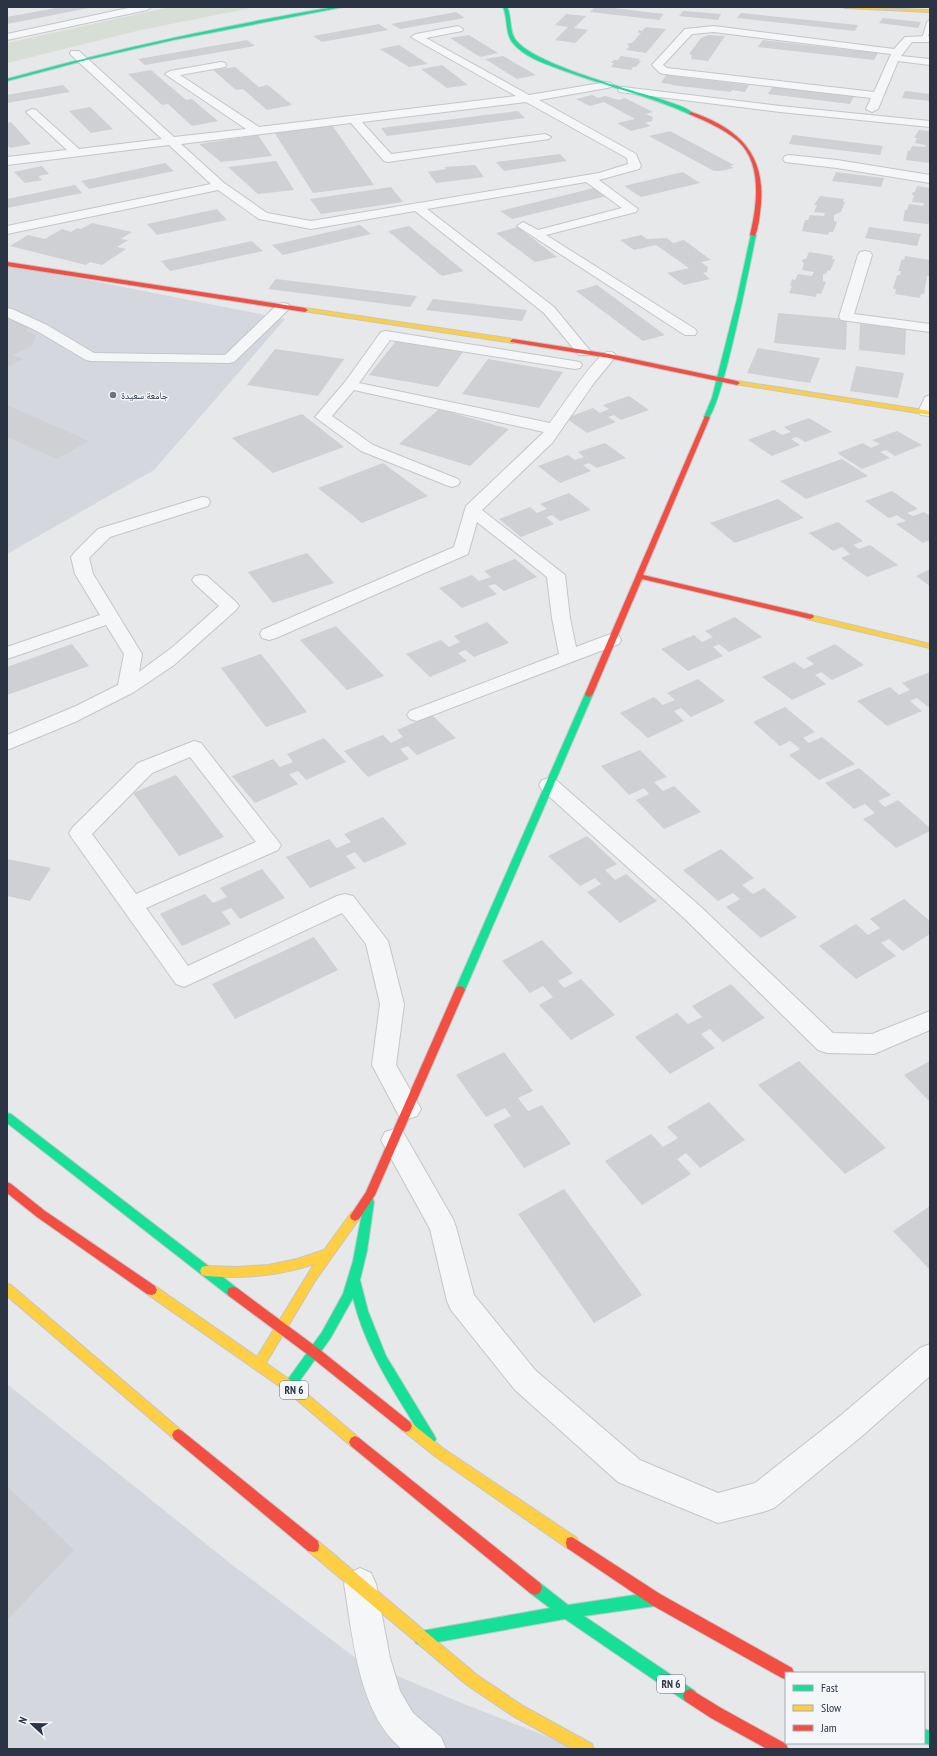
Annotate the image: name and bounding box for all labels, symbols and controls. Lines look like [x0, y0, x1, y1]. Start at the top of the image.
place label: جامعة سعيدة [121, 389, 169, 402]
marker: جامعة سعيدة [108, 390, 118, 400]
road number: RN 6 [280, 1381, 308, 1399]
legend [785, 1672, 925, 1744]
road number: RN 6 [657, 1675, 685, 1693]
text: Fast [821, 1680, 839, 1695]
text: Slow [821, 1700, 842, 1715]
north arrow [12, 1704, 52, 1744]
text: N [15, 1715, 30, 1726]
text: Jam [820, 1720, 837, 1735]

